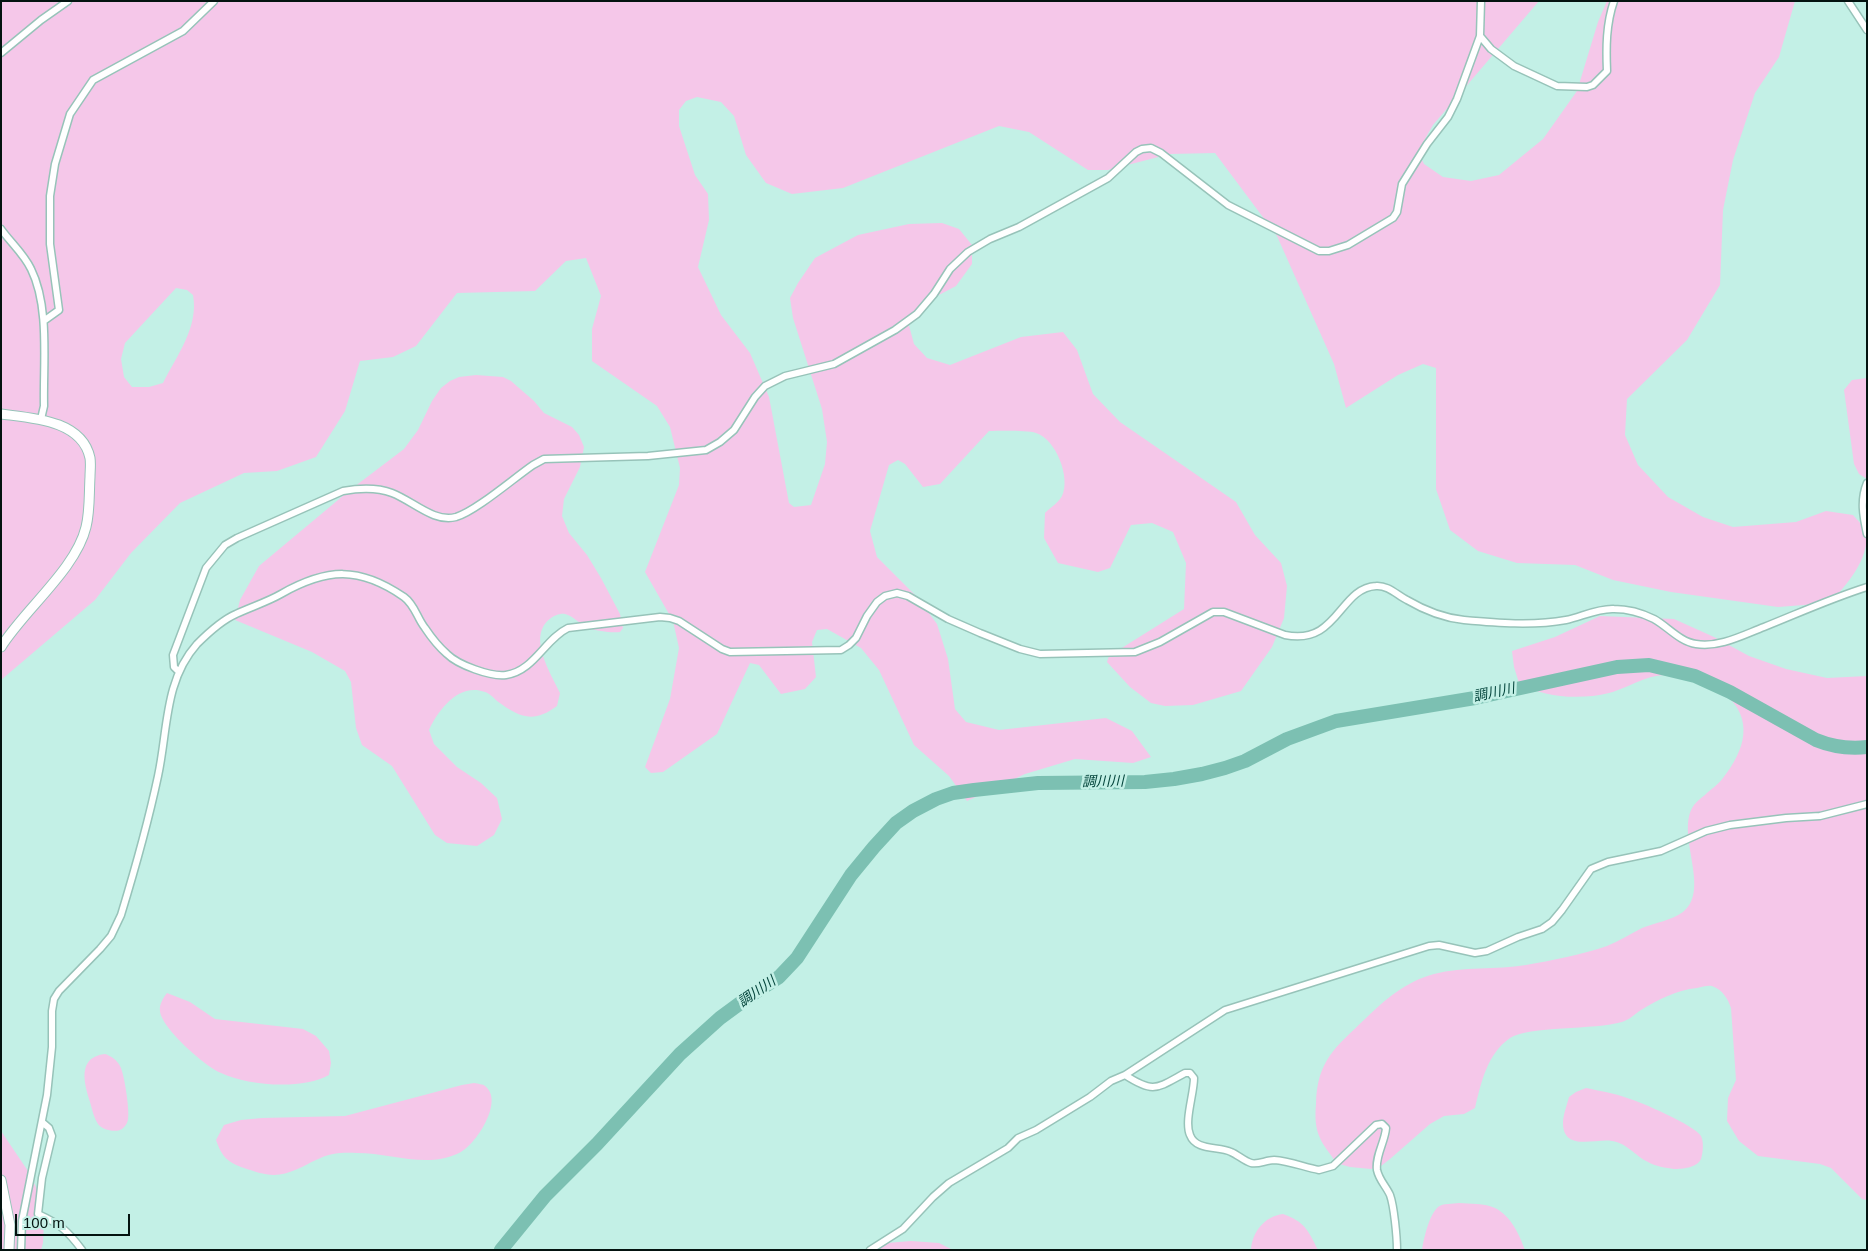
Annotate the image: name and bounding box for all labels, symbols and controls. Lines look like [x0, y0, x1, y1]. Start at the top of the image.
water label: 調川川 [1472, 680, 1516, 706]
water label: 調川川 [1082, 773, 1124, 791]
water label: 調川川 [735, 973, 779, 1011]
scale bar [18, 1204, 132, 1236]
text: 100 m [23, 1214, 65, 1231]

